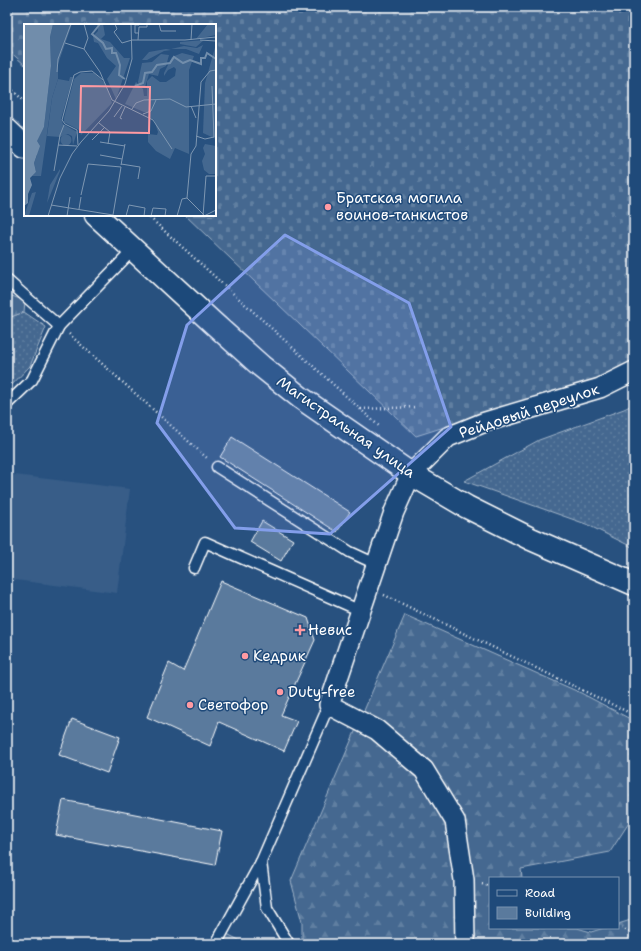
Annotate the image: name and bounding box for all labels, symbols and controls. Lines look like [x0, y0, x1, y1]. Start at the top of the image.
inset map [24, 24, 216, 216]
place label: Братская могила воинов-танкистов [336, 188, 468, 225]
marker: Братская могила воинов-танкистов [323, 202, 333, 212]
street label: Магистральная улица [273, 371, 420, 483]
street label: Рейдовый переулок [456, 379, 602, 443]
place label: Невис [308, 620, 352, 640]
marker: Невис [295, 625, 305, 635]
place label: Кедрик [253, 646, 306, 666]
marker: Кедрик [240, 651, 250, 661]
place label: Duty-free [288, 682, 356, 702]
marker: Duty-free [275, 687, 285, 697]
place label: Светофор [198, 695, 269, 715]
marker: Светофор [185, 700, 195, 710]
legend [489, 877, 619, 929]
text: Road [525, 885, 556, 901]
text: Building [525, 905, 571, 921]

